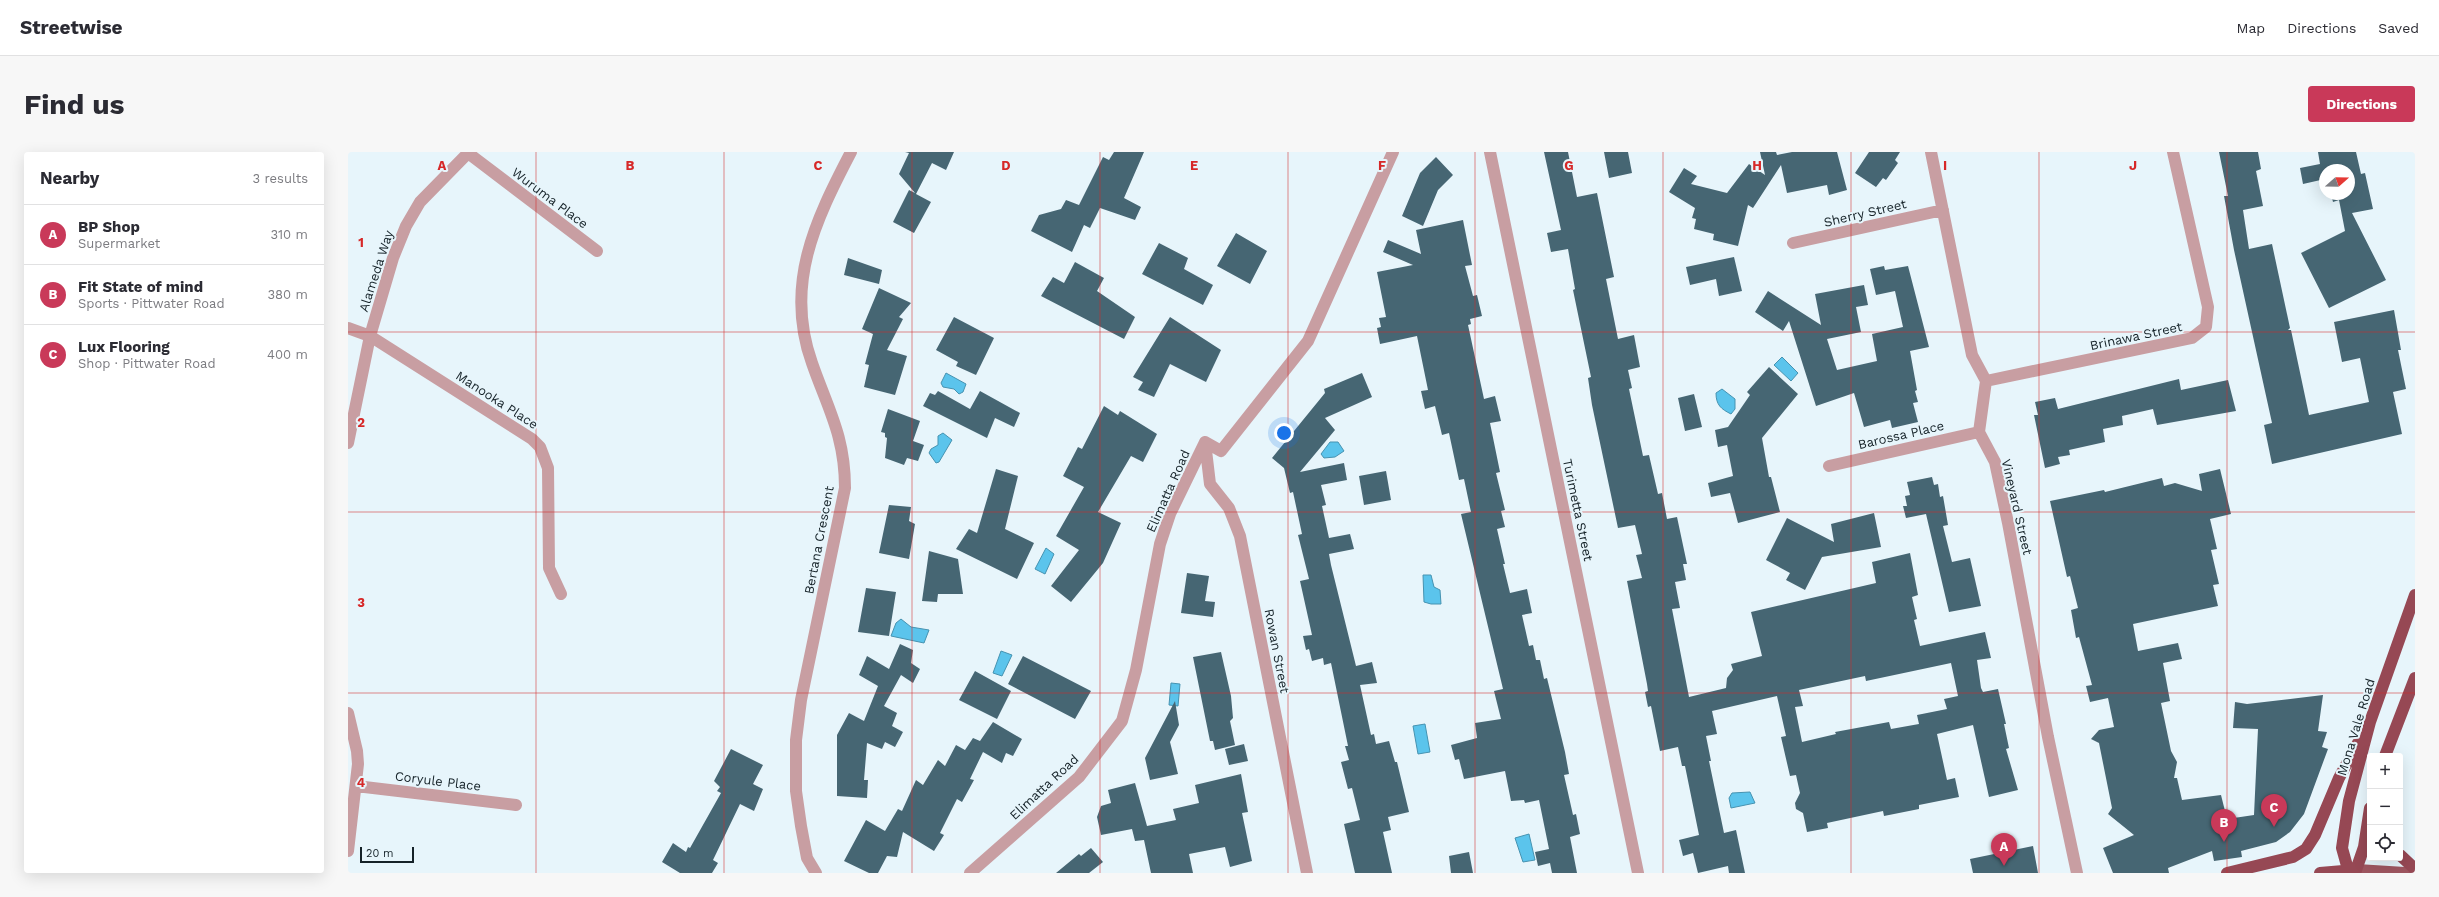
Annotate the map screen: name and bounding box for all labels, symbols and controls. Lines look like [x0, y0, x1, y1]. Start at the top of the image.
text: Streetwise [20, 16, 123, 39]
text: Map [2237, 20, 2265, 36]
text: Directions [2287, 20, 2356, 36]
text: Saved [2378, 20, 2419, 36]
button: Directions [2308, 86, 2415, 122]
text: Find us [24, 88, 124, 121]
text: A [438, 158, 447, 173]
text: B [626, 158, 635, 173]
text: C [814, 158, 823, 173]
text: D [1001, 158, 1011, 173]
text: E [1190, 158, 1198, 173]
text: F [1378, 158, 1386, 173]
text: G [1564, 158, 1574, 173]
text: H [1752, 158, 1762, 173]
text: I [1943, 158, 1947, 173]
text: J [2129, 158, 2137, 173]
street label: Wuruma Place [509, 164, 591, 232]
north arrow [2319, 164, 2355, 200]
text: Nearby [40, 168, 99, 188]
text: 3 results [253, 171, 308, 186]
street label: Sherry Street [1822, 196, 1908, 230]
text: BP Shop [78, 218, 140, 236]
text: A [49, 227, 57, 242]
text: 310 m [270, 227, 308, 242]
street label: Alameda Way [356, 228, 396, 314]
text: 1 [358, 235, 364, 250]
text: Supermarket [78, 236, 160, 251]
text: Fit State of mind [78, 278, 203, 296]
text: B [49, 287, 57, 302]
text: 380 m [268, 287, 308, 302]
text: Sports · Pittwater Road [78, 296, 225, 311]
street label: Brinawa Street [2089, 319, 2184, 353]
text: Lux Flooring [78, 338, 170, 356]
text: C [49, 347, 57, 362]
text: 400 m [267, 347, 308, 362]
text: Shop · Pittwater Road [78, 356, 216, 371]
street label: Manooka Place [453, 368, 541, 432]
text: 2 [357, 415, 365, 430]
street label: Barossa Place [1856, 418, 1946, 452]
your location [1274, 423, 1294, 443]
street label: Elimatta Road [1143, 448, 1193, 534]
street label: Turimetta Street [1560, 457, 1596, 563]
street label: Vineyard Street [1999, 458, 2035, 557]
street label: Bertana Crescent [801, 484, 837, 595]
text: 3 [357, 595, 365, 610]
street label: Rowan Street [1261, 607, 1293, 695]
street label: Mona Vale Road [2334, 677, 2378, 777]
street label: Elimatta Road [1007, 751, 1081, 823]
map controls [2367, 753, 2403, 861]
button: + [2367, 753, 2403, 789]
street label: Coryule Place [394, 768, 482, 794]
text: 4 [357, 775, 366, 790]
button: − [2367, 789, 2403, 825]
pin: C [2261, 794, 2287, 827]
pin: B [2211, 809, 2237, 842]
button: locate [2367, 825, 2403, 861]
pin: A [1991, 833, 2017, 866]
scale bar [360, 845, 414, 864]
text: 20 m [366, 847, 394, 860]

